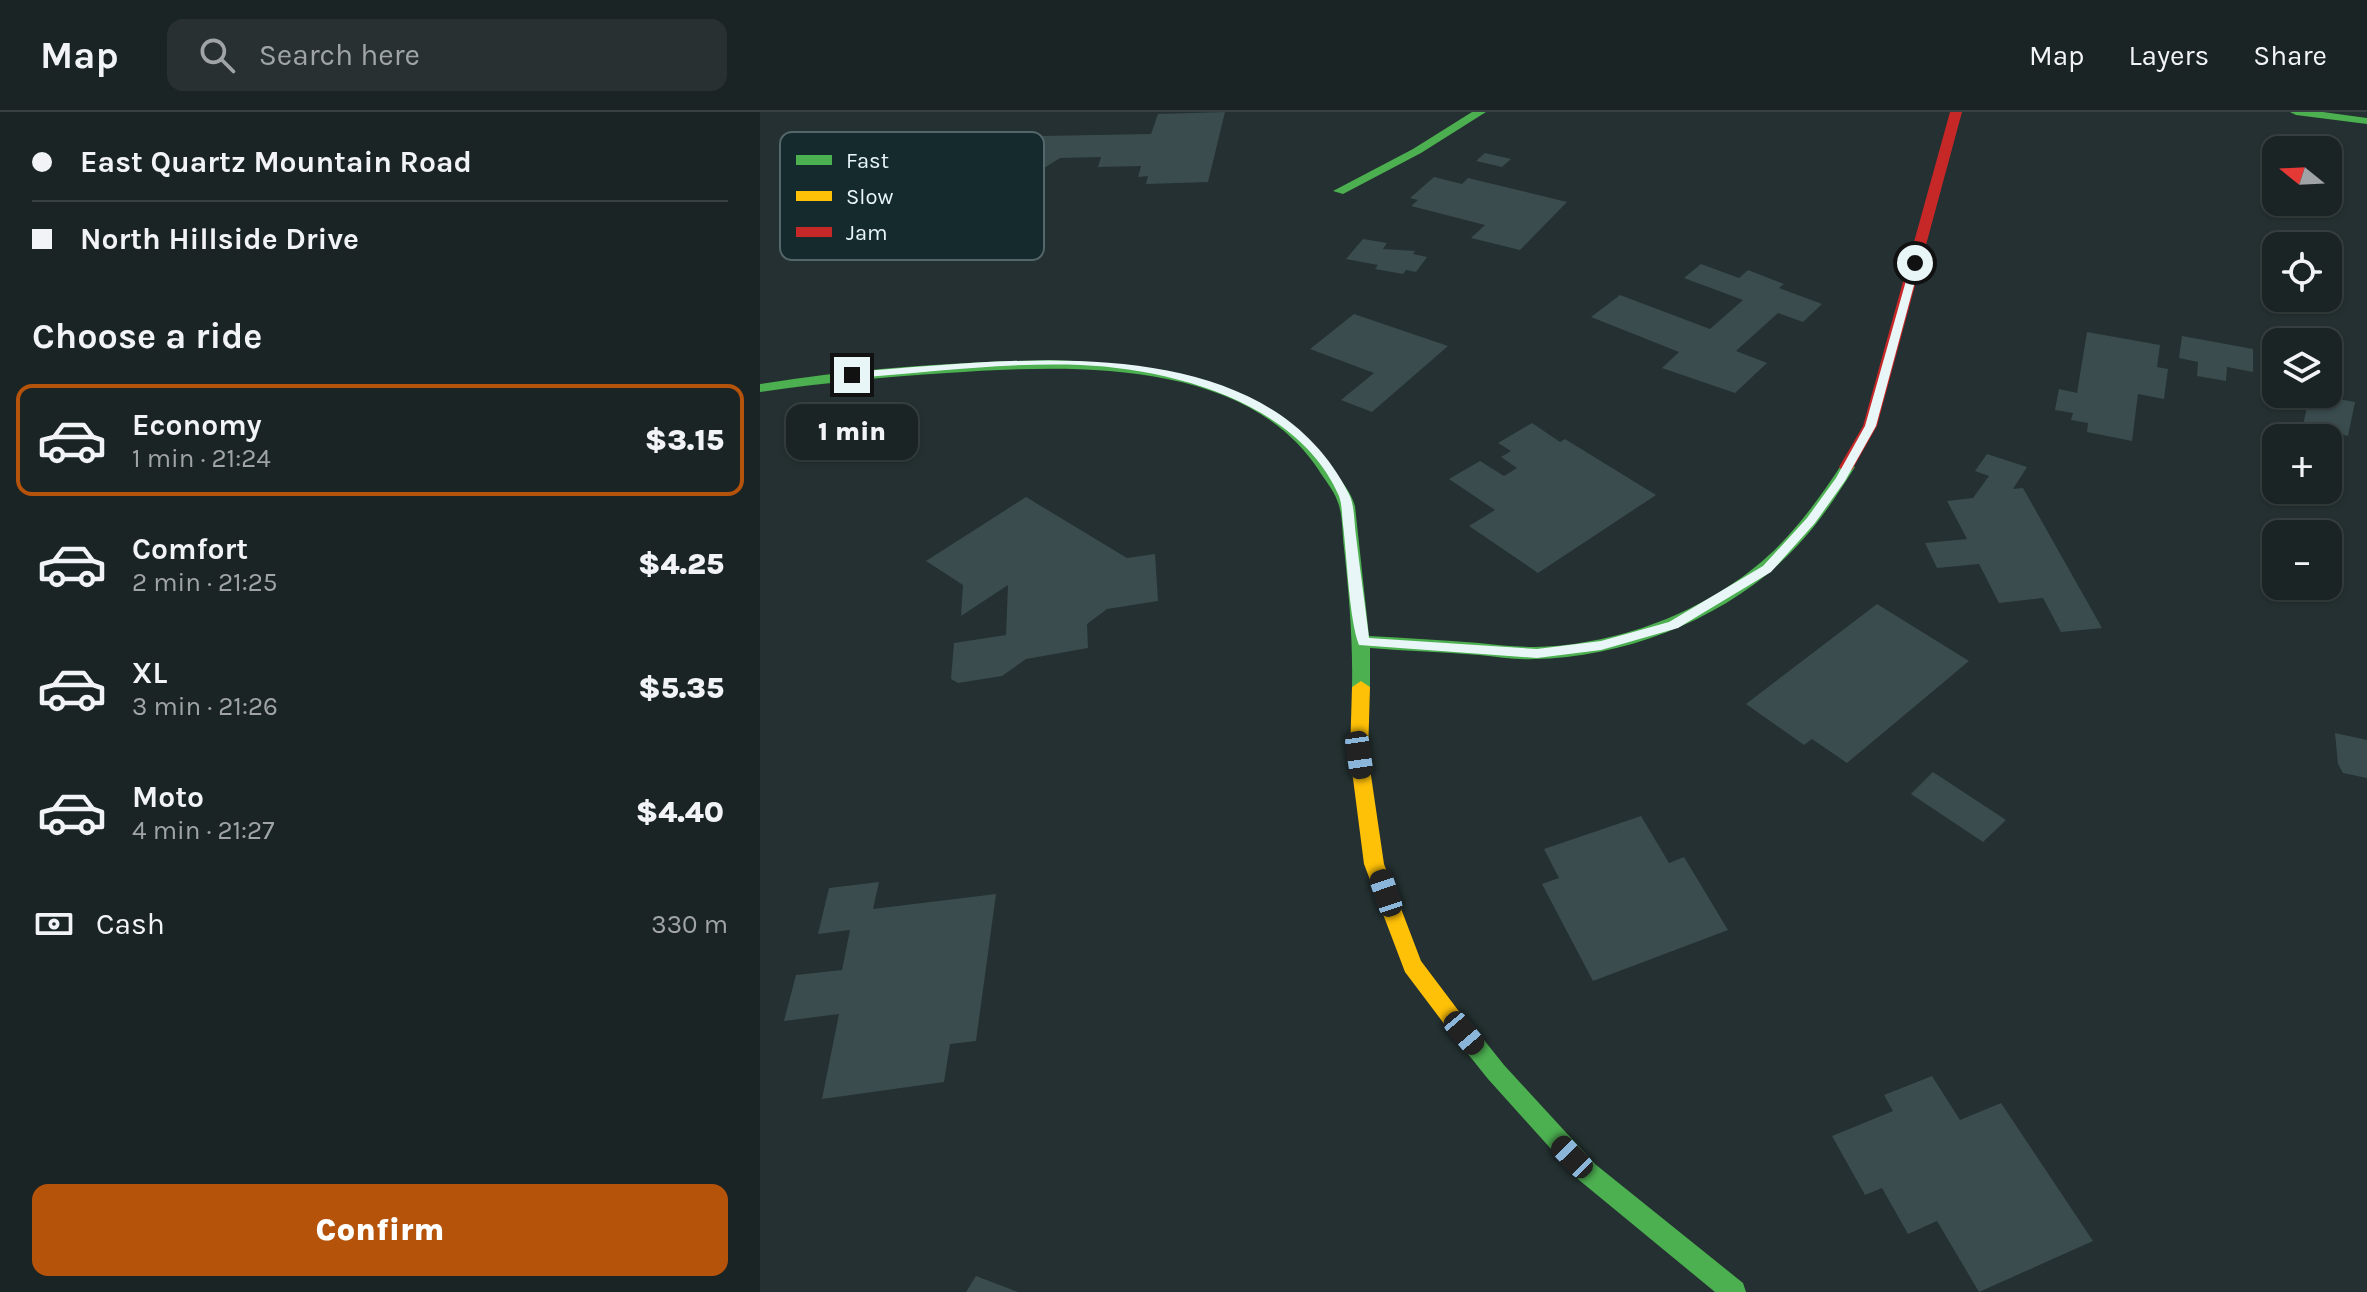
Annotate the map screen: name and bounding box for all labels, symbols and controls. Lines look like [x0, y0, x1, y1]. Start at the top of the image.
search box [167, 19, 727, 91]
text: Map [40, 33, 119, 78]
icon: search [195, 33, 239, 77]
text: Search here [259, 37, 420, 73]
text: Map [2029, 39, 2084, 72]
text: Layers [2128, 39, 2209, 72]
text: Share [2253, 39, 2327, 72]
legend [780, 132, 1044, 260]
north arrow [2262, 136, 2342, 216]
map controls [2262, 136, 2342, 600]
text: East Quartz Mountain Road [80, 144, 472, 180]
text: Fast [846, 148, 889, 174]
text: Slow [846, 184, 893, 210]
text: Jam [846, 220, 888, 246]
text: North Hillside Drive [80, 221, 359, 257]
button: locate [2262, 232, 2342, 312]
route start [1897, 245, 1933, 281]
text: Choose a ride [32, 315, 262, 357]
button: layers [2262, 328, 2342, 408]
route end [834, 357, 870, 393]
callout: 1 min [786, 403, 918, 459]
icon: car [36, 404, 108, 476]
text: Economy [132, 407, 262, 443]
text: 1 min [818, 416, 886, 447]
text: $3.15 [645, 422, 724, 458]
button: + [2262, 424, 2342, 504]
text: 1 min · 21:24 [132, 443, 271, 474]
button: − [2262, 520, 2342, 600]
icon: car [36, 528, 108, 600]
text: Comfort [132, 531, 248, 567]
text: $4.25 [638, 546, 724, 582]
text: 2 min · 21:25 [132, 567, 277, 598]
icon: car [36, 652, 108, 724]
text: XL [132, 655, 167, 691]
text: $5.35 [638, 670, 724, 706]
text: 3 min · 21:26 [132, 691, 278, 722]
car [1344, 730, 1374, 780]
icon: car [36, 776, 108, 848]
text: Moto [132, 779, 204, 815]
text: $4.40 [636, 794, 724, 830]
text: 4 min · 21:27 [132, 815, 274, 846]
car [1367, 866, 1405, 920]
icon: cash [32, 902, 76, 946]
text: Cash [96, 906, 165, 942]
text: 330 m [651, 909, 728, 940]
car [1439, 1007, 1489, 1059]
car [1547, 1131, 1597, 1183]
button: Confirm [32, 1184, 728, 1276]

